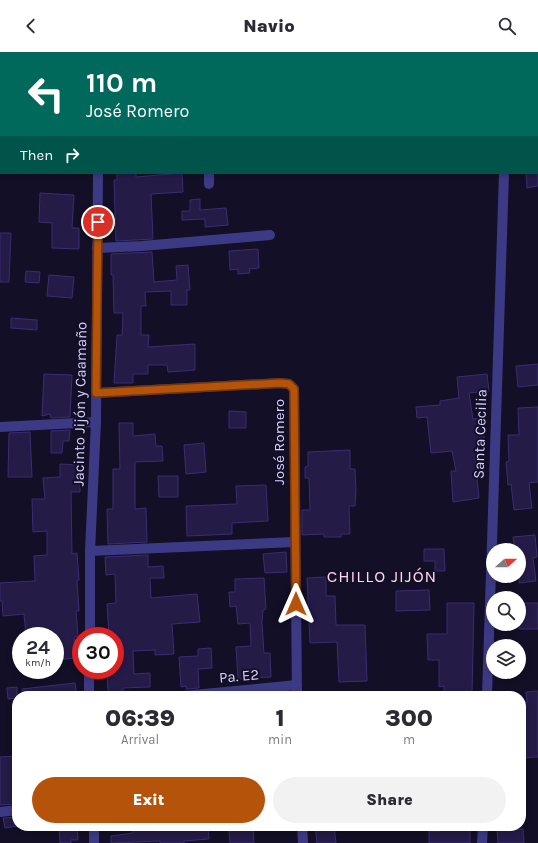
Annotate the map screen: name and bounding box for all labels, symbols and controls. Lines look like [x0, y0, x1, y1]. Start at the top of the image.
icon: back [20, 15, 42, 37]
text: Navio [243, 15, 295, 37]
icon: search [496, 15, 518, 37]
text: 110 m [86, 66, 157, 99]
icon: left [20, 68, 72, 120]
text: José Romero [86, 100, 189, 122]
icon: right [61, 144, 83, 166]
text: Then [20, 146, 53, 164]
pin [81, 205, 115, 239]
icon: arrive [87, 211, 109, 233]
street label: Jacinto Jijón y Caamaño [70, 321, 90, 487]
street label: Santa Cecilia [469, 389, 491, 479]
street label: José Romero [270, 399, 288, 485]
north arrow [486, 543, 526, 583]
map controls [486, 543, 526, 679]
district label: CHILLO JIJÓN [327, 566, 437, 586]
position arrow [275, 583, 317, 625]
button: search [486, 591, 526, 631]
speed limit sign: 30 [72, 627, 124, 679]
text: 24 [26, 636, 50, 659]
button: layers [486, 639, 526, 679]
text: km/h [25, 657, 51, 669]
street label: Pa. E2 [218, 665, 260, 687]
text: 06:39 [105, 704, 175, 732]
text: 1 [275, 704, 285, 732]
text: 300 [385, 704, 433, 732]
text: Arrival [121, 732, 159, 747]
text: min [268, 732, 292, 747]
text: m [403, 732, 415, 747]
button: Exit [32, 777, 265, 823]
button: Share [273, 777, 506, 823]

